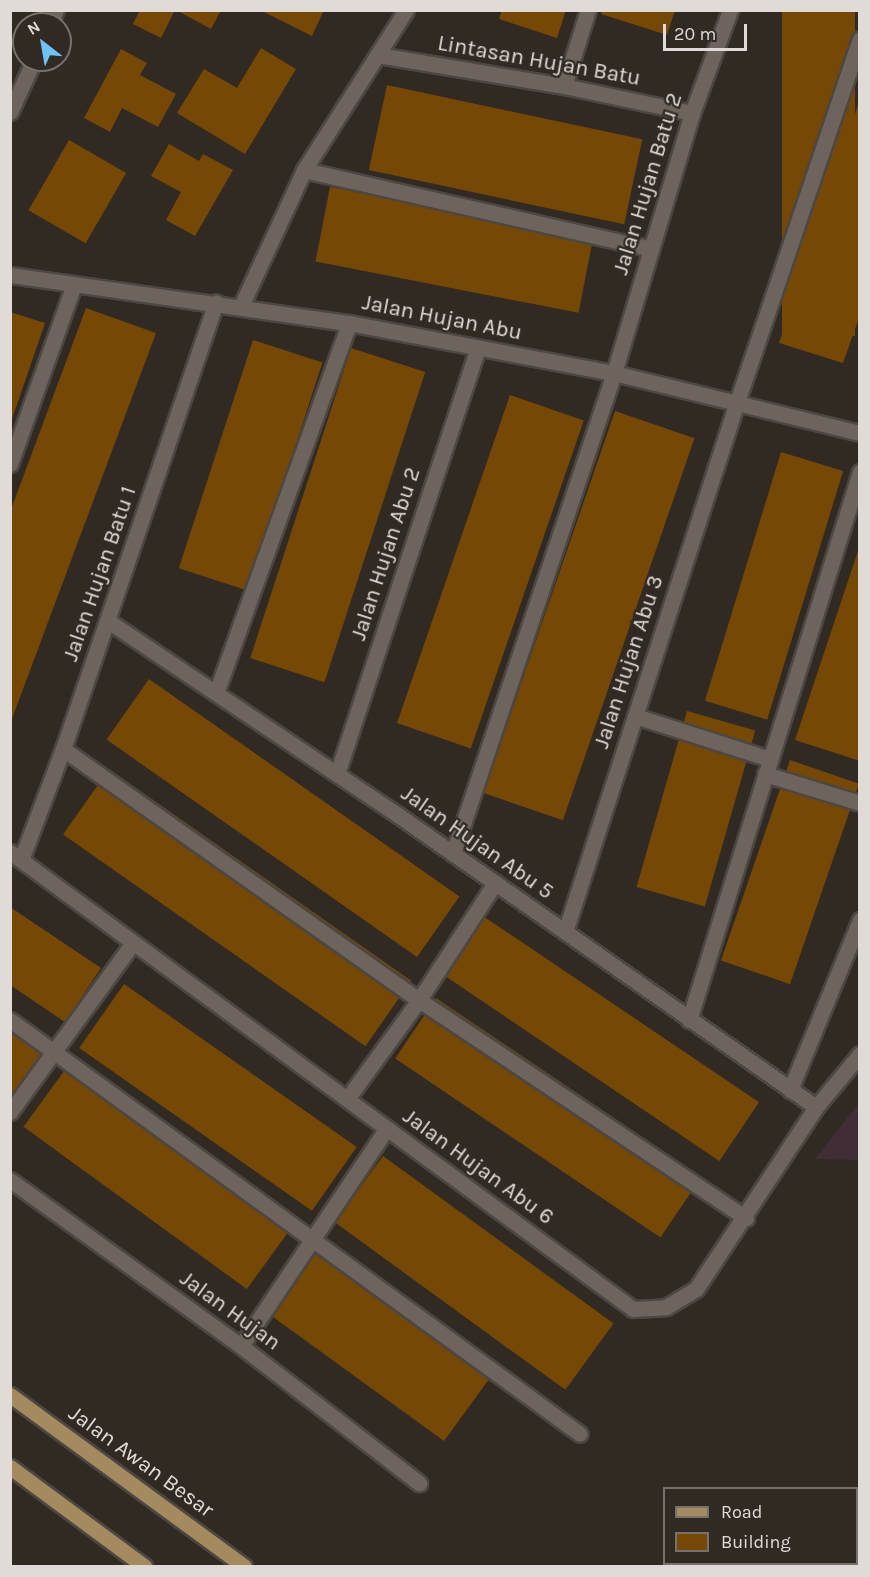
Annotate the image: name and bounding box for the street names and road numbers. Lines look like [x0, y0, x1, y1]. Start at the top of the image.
street label: Lintasan Hujan Batu [435, 30, 643, 92]
street label: Jalan Hujan Batu 2 [608, 90, 688, 278]
street label: Jalan Hujan Abu [360, 290, 524, 346]
street label: Jalan Hujan Abu 2 [346, 464, 426, 644]
street label: Jalan Hujan Batu 1 [58, 483, 142, 665]
street label: Jalan Hujan Abu 3 [589, 572, 669, 752]
street label: Jalan Hujan Abu 5 [396, 781, 558, 905]
street label: Jalan Hujan Abu 6 [397, 1103, 559, 1231]
street label: Jalan Hujan [174, 1266, 286, 1356]
street label: Jalan Awan Besar [63, 1400, 219, 1524]

